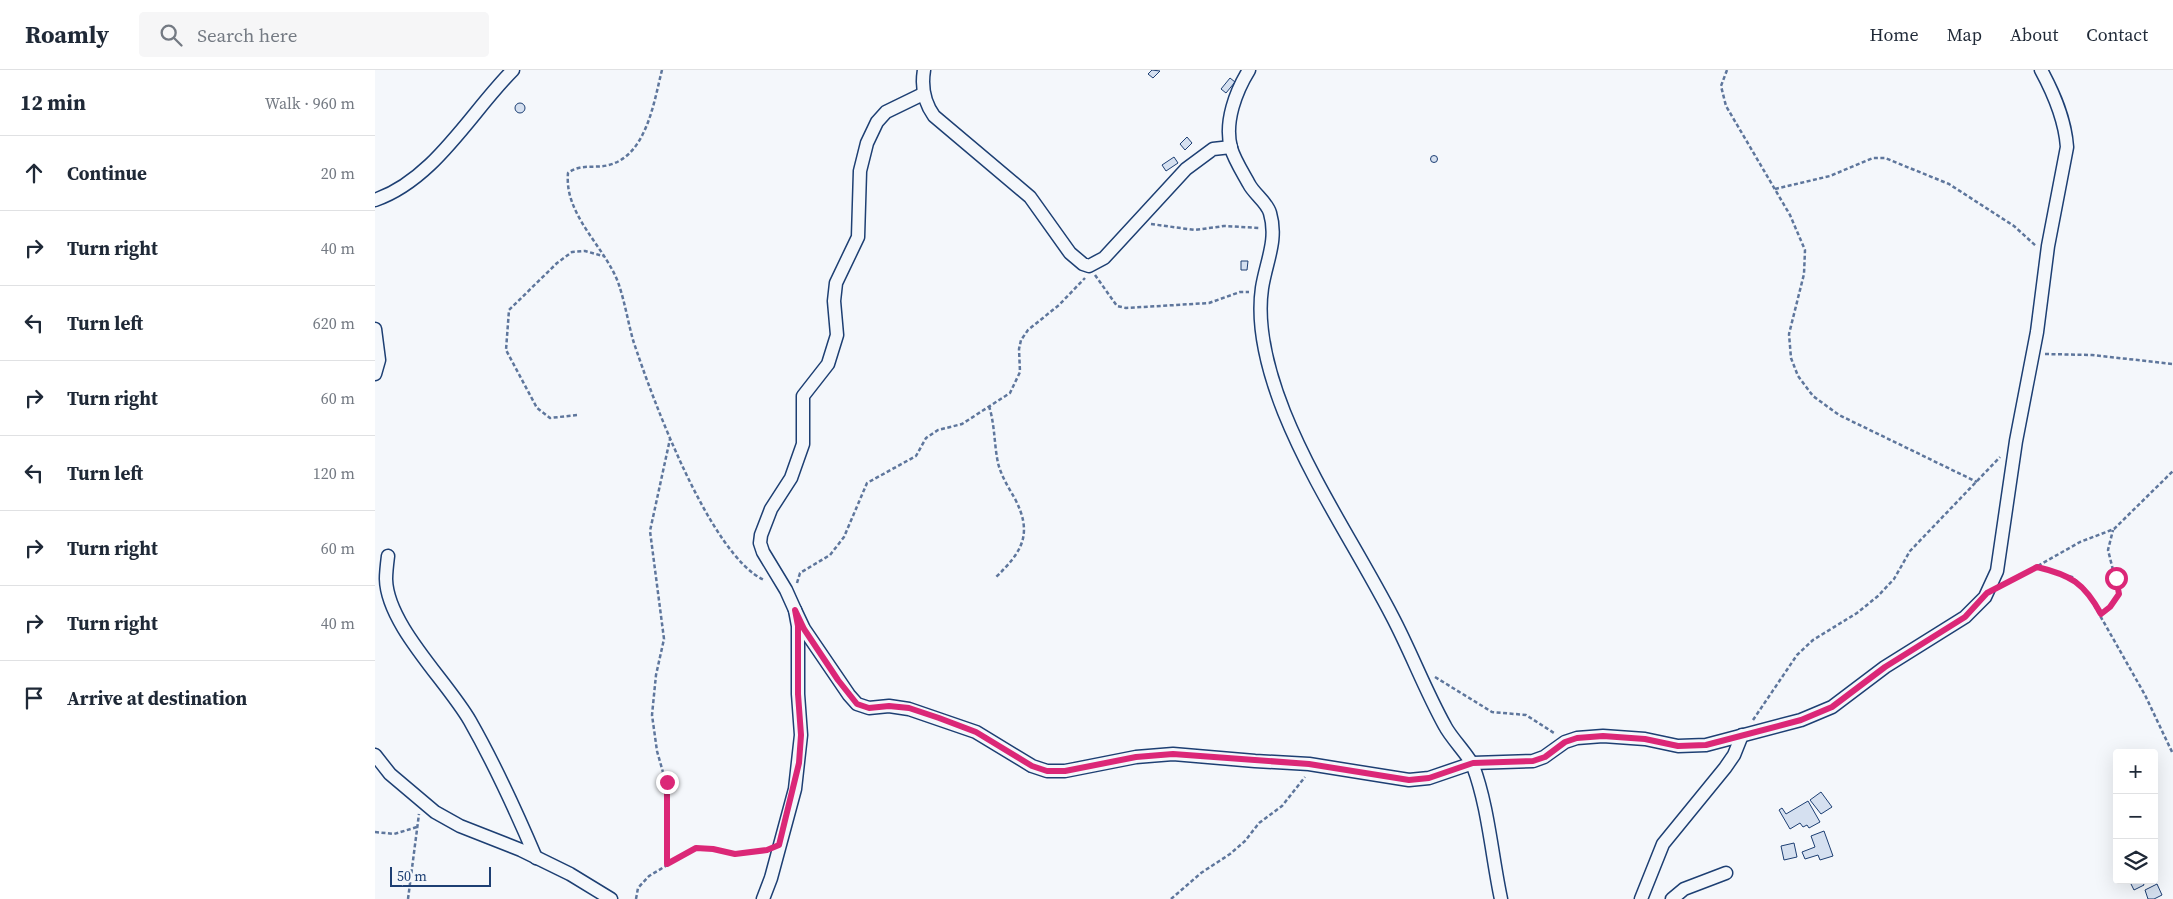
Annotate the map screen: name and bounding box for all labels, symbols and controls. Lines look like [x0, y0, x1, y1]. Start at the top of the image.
search box [139, 12, 489, 57]
text: Roamly [25, 18, 109, 51]
icon: search [157, 21, 185, 49]
text: Search here [197, 22, 297, 48]
text: Home [1870, 22, 1919, 47]
text: Map [1947, 22, 1982, 47]
text: About [2010, 22, 2058, 47]
text: Contact [2086, 22, 2148, 47]
text: 12 min [20, 88, 86, 117]
text: Walk · 960 m [265, 92, 355, 114]
icon: ahead [20, 159, 48, 187]
text: Continue [67, 160, 147, 186]
text: 20 m [321, 162, 355, 184]
icon: right [20, 234, 48, 262]
text: Turn right [67, 235, 158, 261]
text: 40 m [321, 237, 355, 259]
icon: left [20, 309, 48, 337]
text: Turn left [67, 310, 143, 336]
text: 620 m [313, 312, 355, 334]
icon: right [20, 384, 48, 412]
text: Turn right [67, 385, 158, 411]
text: 60 m [321, 387, 355, 409]
icon: left [20, 459, 48, 487]
text: Turn left [67, 460, 143, 486]
text: 120 m [313, 462, 355, 484]
icon: right [20, 534, 48, 562]
text: Turn right [67, 535, 158, 561]
text: 60 m [321, 537, 355, 559]
route start [2105, 567, 2128, 590]
icon: right [20, 609, 48, 637]
text: Turn right [67, 610, 158, 636]
text: 40 m [321, 612, 355, 634]
icon: arrive [20, 684, 48, 712]
text: Arrive at destination [67, 685, 247, 711]
map controls [2113, 749, 2158, 884]
button: + [2113, 749, 2158, 794]
route end [656, 771, 679, 794]
button: − [2113, 794, 2158, 839]
button: layers [2113, 839, 2158, 884]
scale bar [390, 864, 491, 887]
text: 50 m [397, 866, 427, 886]

